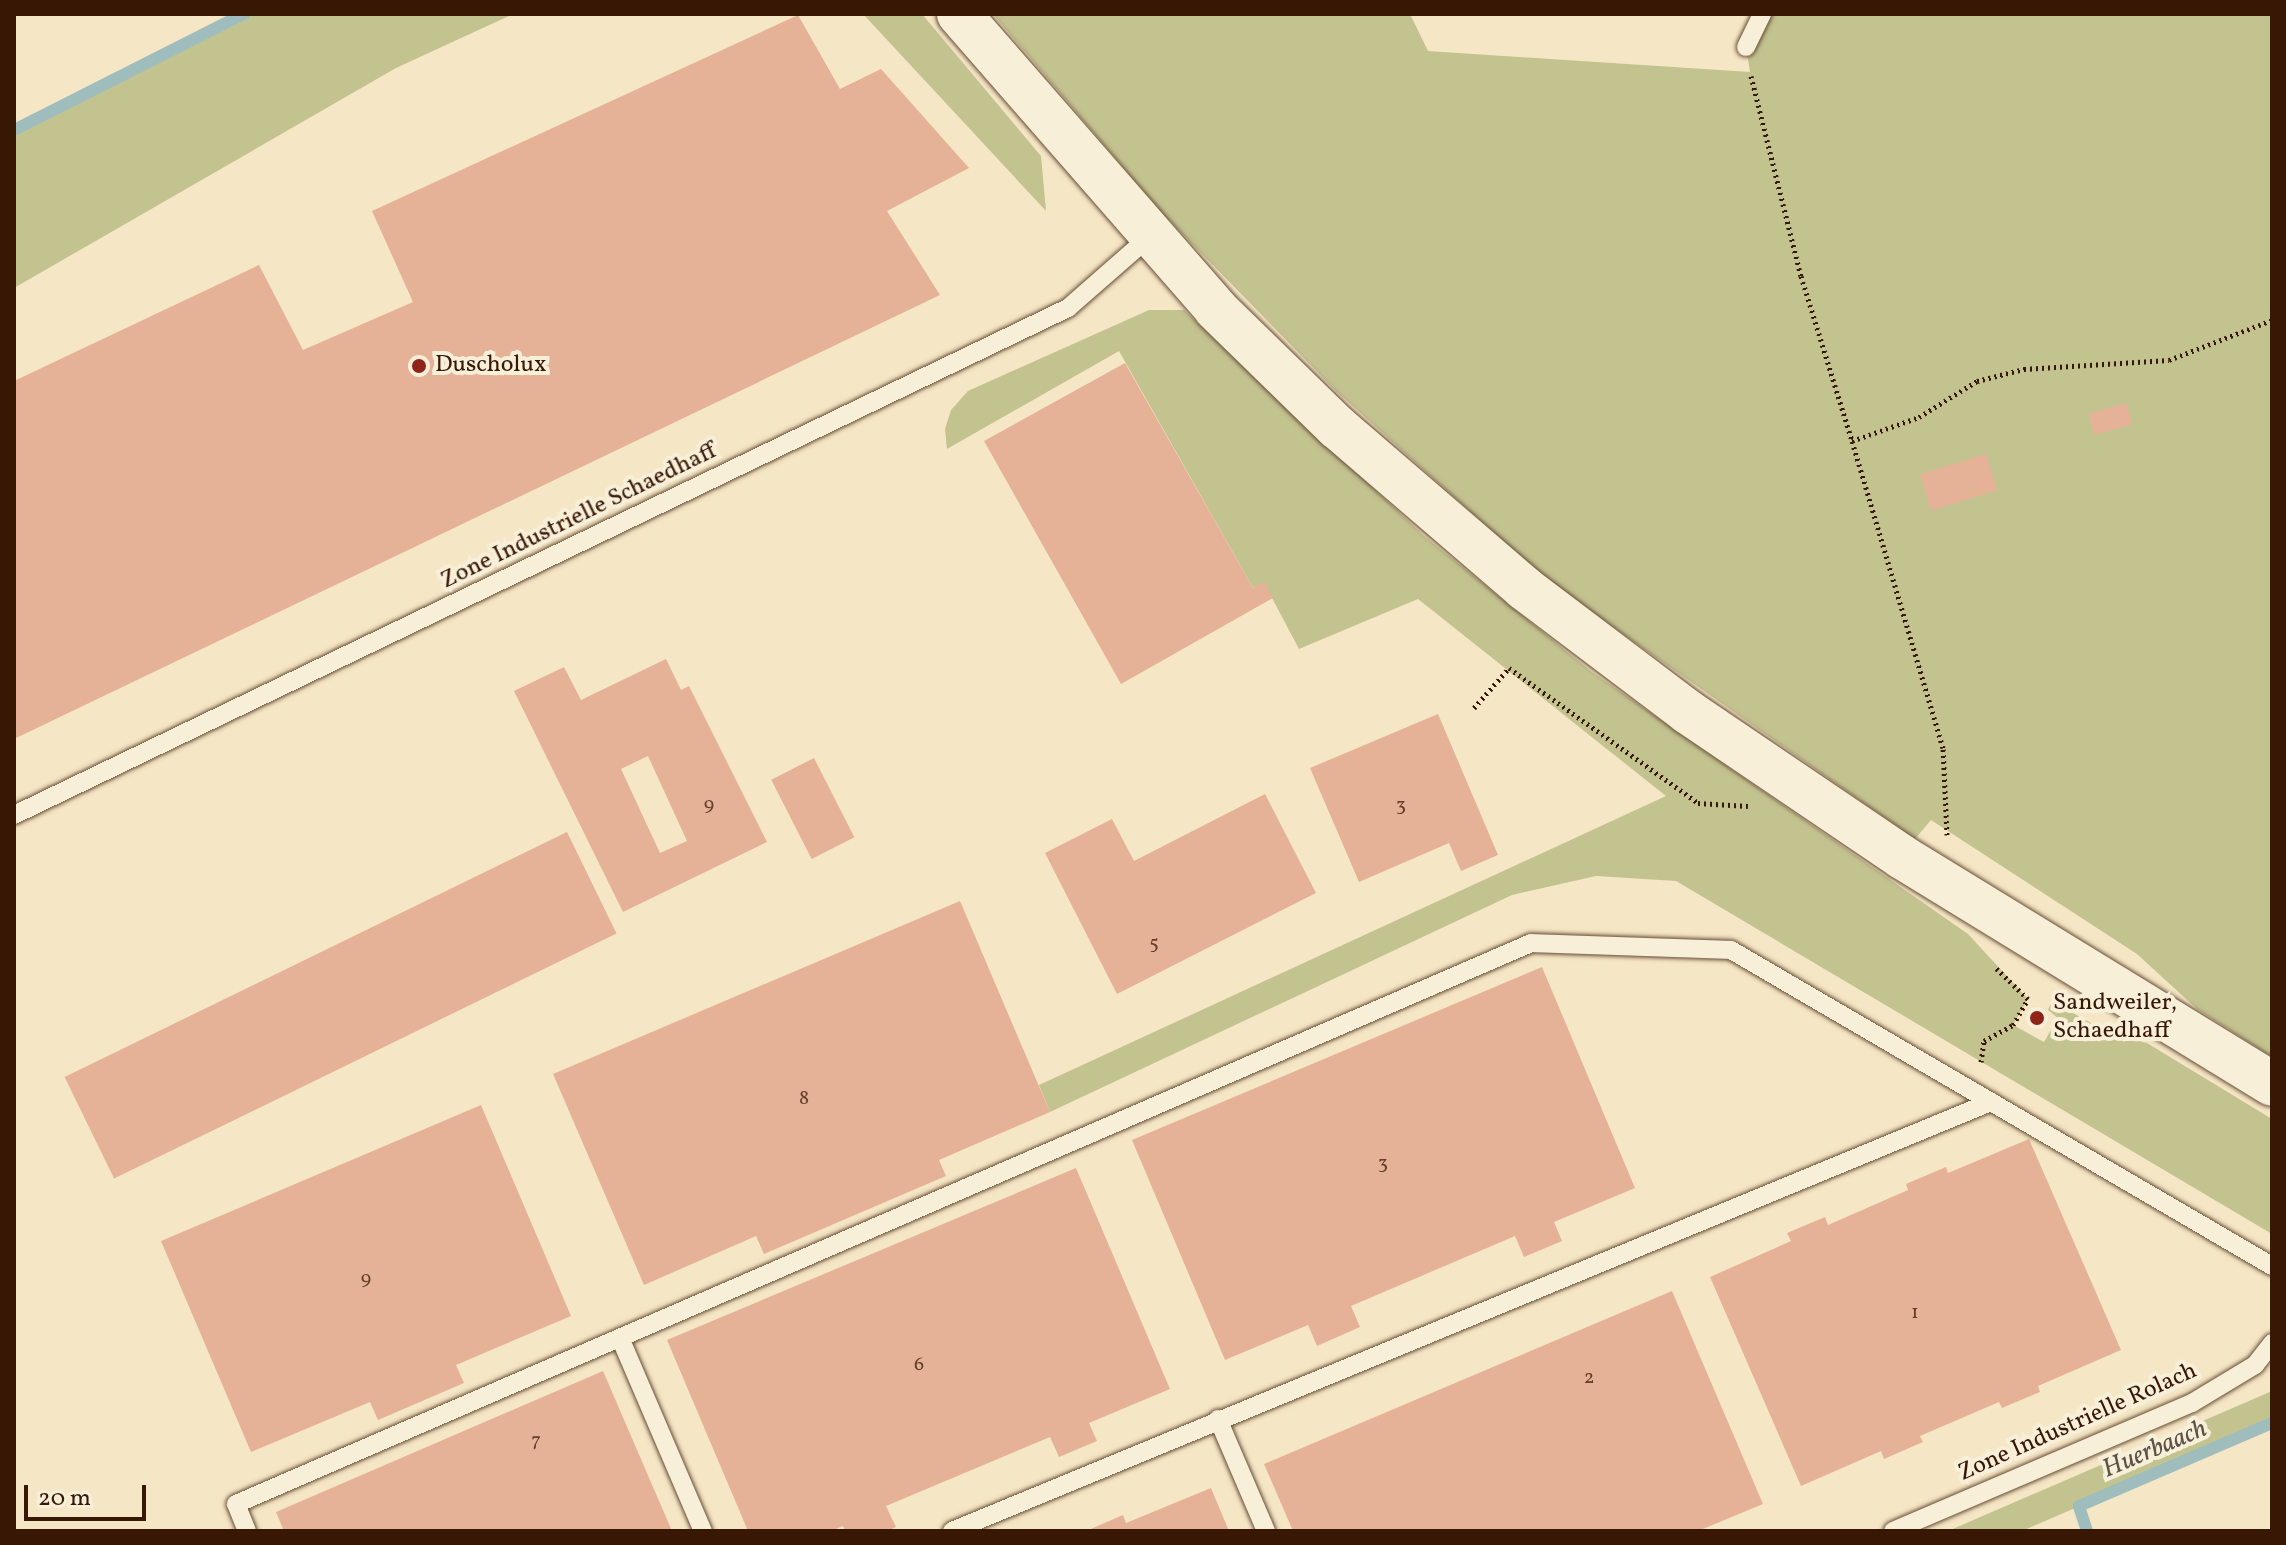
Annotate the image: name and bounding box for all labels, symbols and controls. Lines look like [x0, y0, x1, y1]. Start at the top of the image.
place label: Duscholux [435, 352, 547, 380]
marker: Duscholux [410, 357, 428, 375]
street label: Zone Industrielle Schaedhaff [437, 438, 721, 596]
house number: 9 [704, 793, 714, 817]
house number: 3 [1396, 794, 1406, 818]
house number: 5 [1149, 932, 1159, 956]
place label: Sandweiler, Schaedhaff [2053, 990, 2177, 1046]
marker: Sandweiler, Schaedhaff [2028, 1009, 2046, 1027]
house number: 8 [799, 1087, 809, 1111]
house number: 3 [1378, 1152, 1388, 1176]
house number: 9 [361, 1267, 371, 1291]
house number: 1 [1911, 1301, 1919, 1325]
house number: 6 [914, 1353, 924, 1377]
street label: Zone Industrielle Rolach [1954, 1357, 2202, 1489]
house number: 2 [1584, 1366, 1594, 1390]
water label: Huerbaach [2098, 1414, 2212, 1486]
house number: 7 [531, 1429, 541, 1453]
scale bar [28, 1469, 150, 1519]
text: 20 m [38, 1482, 91, 1516]

